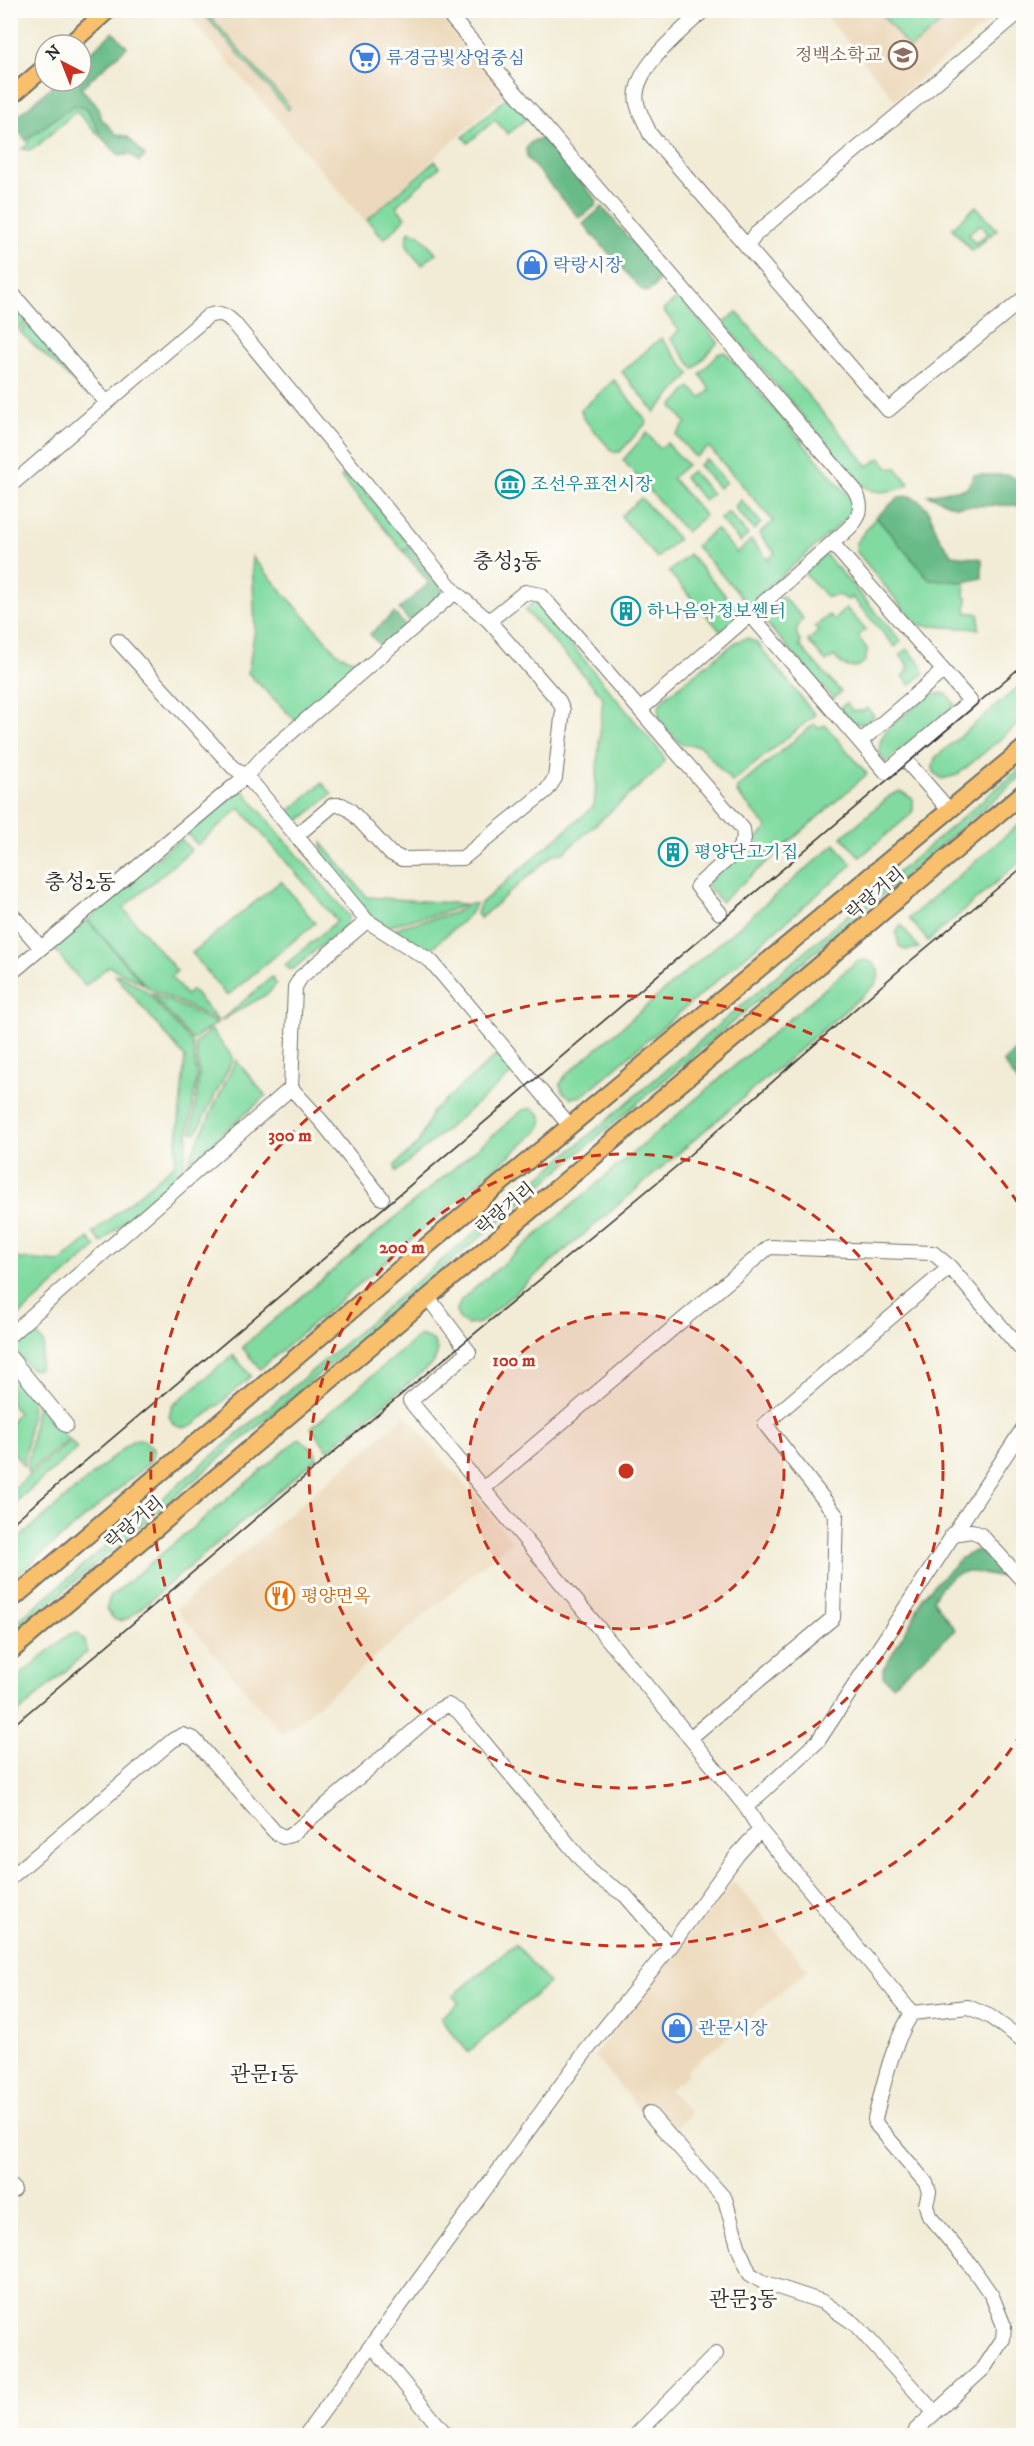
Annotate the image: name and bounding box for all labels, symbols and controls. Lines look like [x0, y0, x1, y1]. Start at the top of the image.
north arrow [33, 33, 93, 93]
school or university icon: 정백소학교 [887, 39, 919, 71]
text: N [42, 41, 65, 64]
supermarket icon: 류경금빛상업중심 [349, 42, 381, 74]
place label: 정백소학교 [795, 45, 883, 67]
place label: 류경금빛상업중심 [386, 48, 525, 70]
shop icon: 락랑시장 [516, 249, 548, 281]
place label: 락랑시장 [553, 255, 623, 277]
museum icon: 조선우표전시장 [494, 468, 526, 500]
place label: 조선우표전시장 [531, 474, 653, 496]
district label: 충성3동 [473, 549, 541, 575]
building icon: 하나음악정보쎈터 [610, 595, 642, 627]
place label: 하나음악정보쎈터 [647, 601, 786, 623]
building icon: 평양단고기집 [657, 836, 689, 868]
place label: 평양단고기집 [694, 842, 798, 864]
street label: 락랑거리 [842, 863, 909, 925]
district label: 충성2동 [44, 870, 116, 896]
text: 300 m [268, 1125, 312, 1147]
street label: 락랑거리 [472, 1178, 539, 1240]
text: 200 m [379, 1237, 425, 1259]
text: 100 m [492, 1350, 536, 1372]
centre of rings [616, 1461, 636, 1481]
street label: 락랑거리 [101, 1492, 168, 1554]
restaurant icon: 평양면옥 [264, 1580, 296, 1612]
place label: 평양면옥 [301, 1586, 371, 1608]
shop icon: 관문시장 [661, 2012, 693, 2044]
place label: 관문시장 [698, 2018, 768, 2040]
district label: 관문1동 [230, 2062, 298, 2088]
district label: 관문3동 [709, 2287, 777, 2313]

